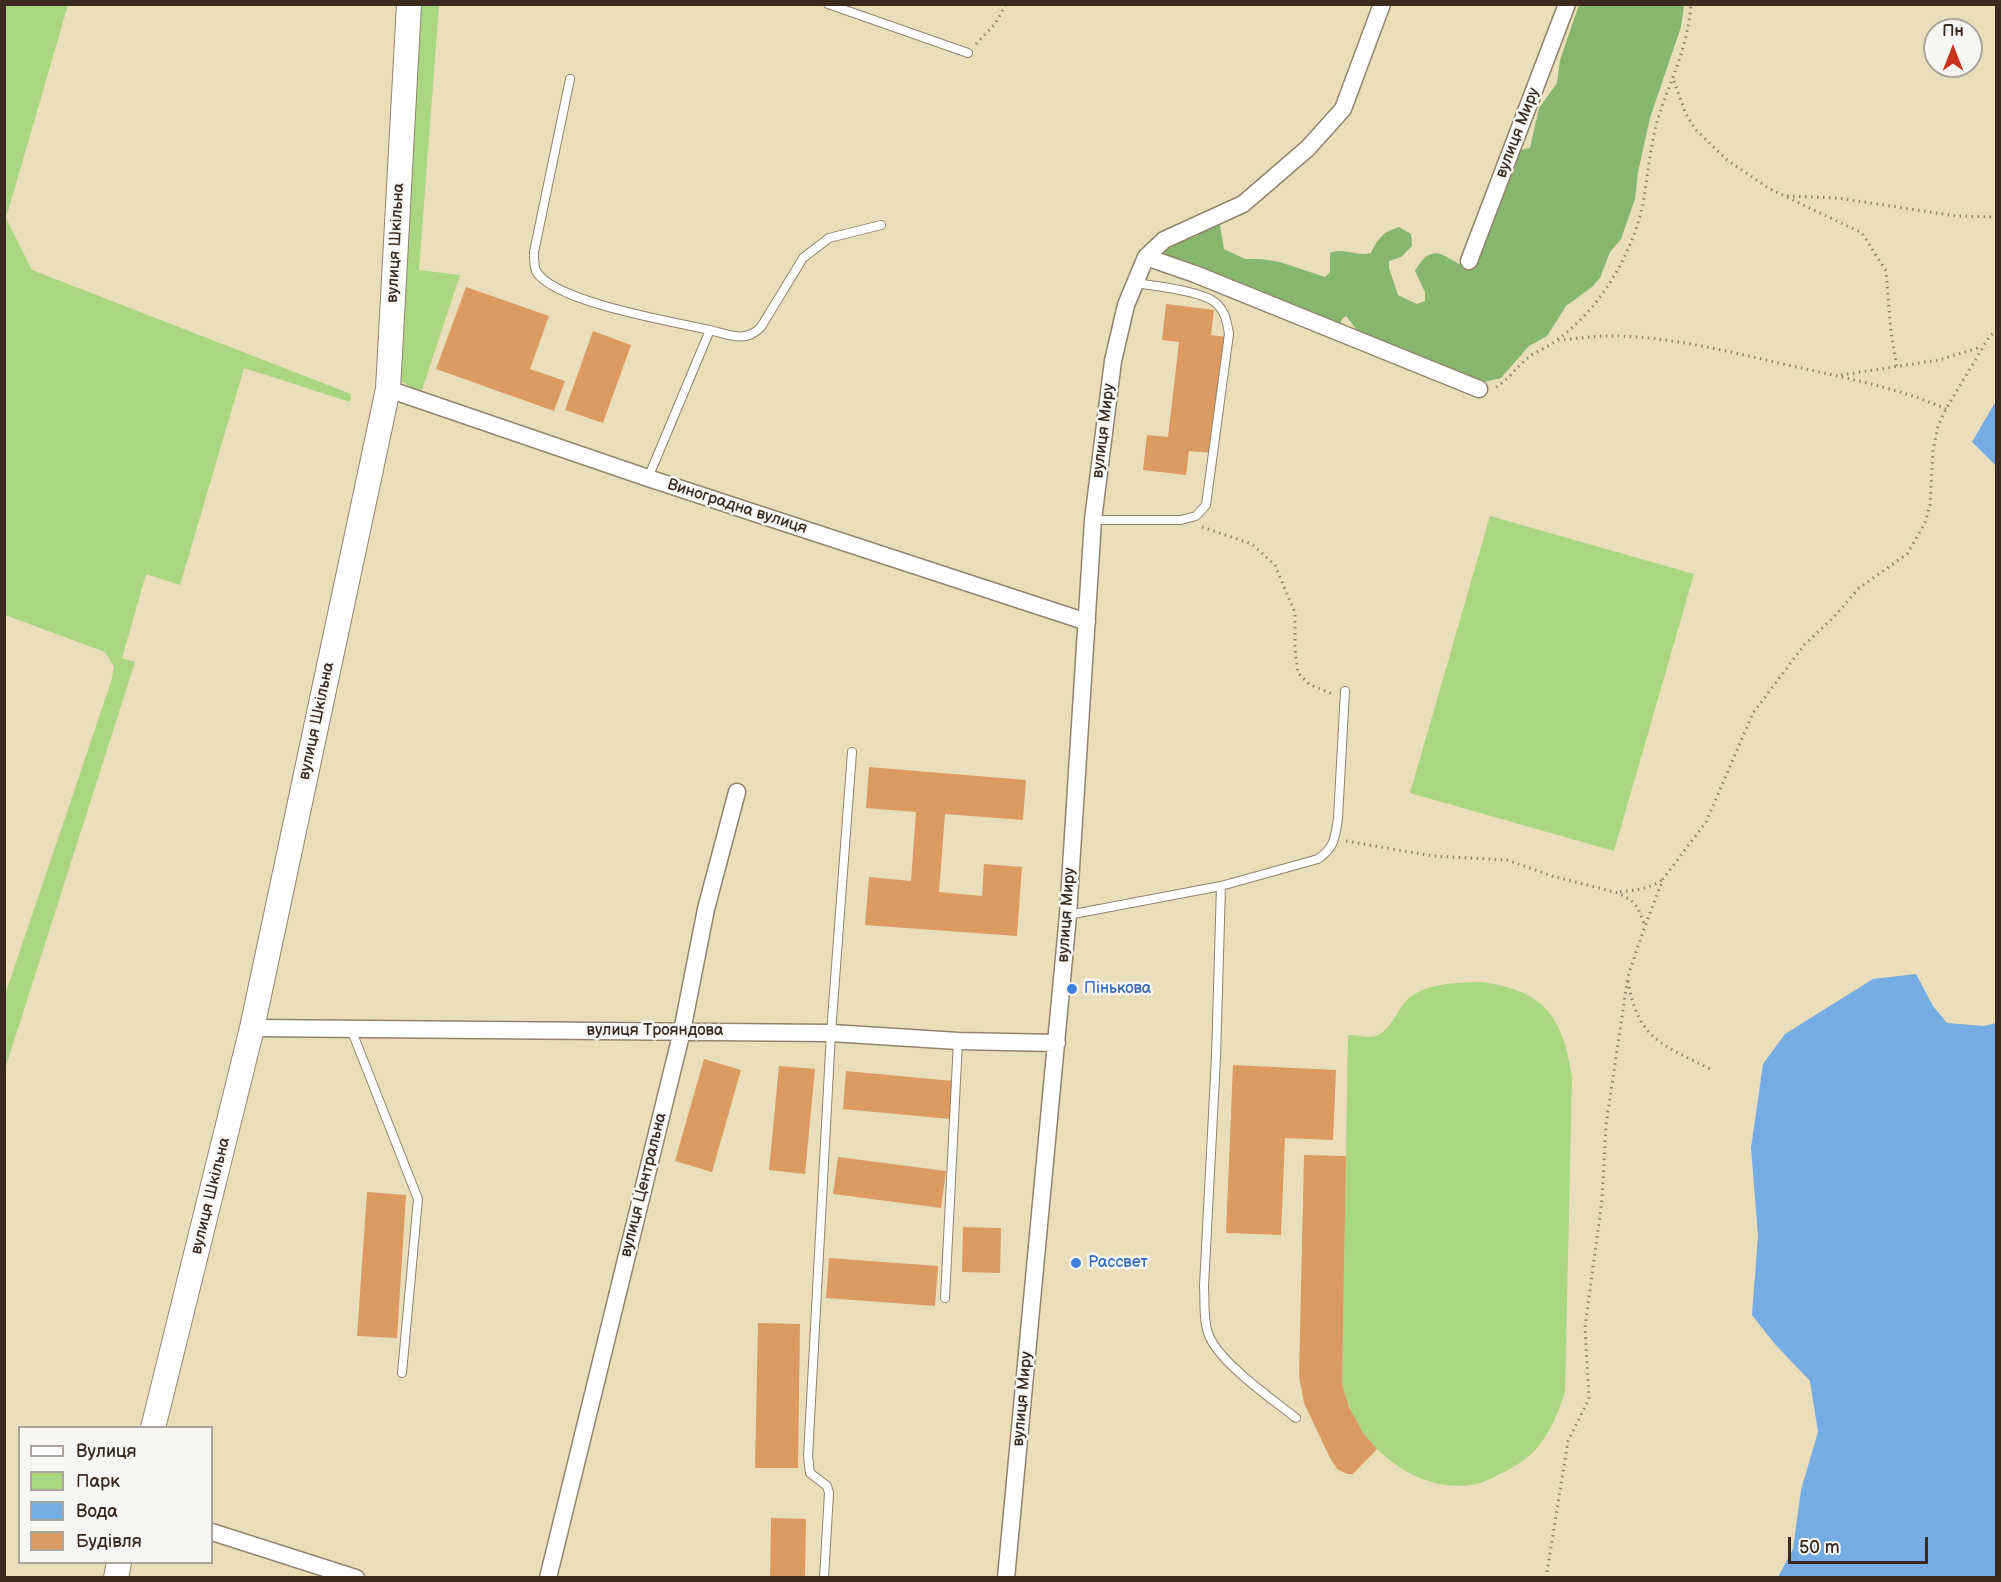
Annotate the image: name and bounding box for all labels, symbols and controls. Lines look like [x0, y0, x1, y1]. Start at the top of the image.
north arrow [1923, 18, 1983, 78]
text: Пн [1942, 22, 1964, 41]
street label: вулиця Миру [1492, 85, 1544, 181]
street label: вулиця Шкільна [383, 183, 409, 303]
street label: вулиця Миру [1089, 383, 1119, 479]
street label: Виноградна вулиця [665, 475, 809, 539]
street label: вулиця Шкільна [295, 660, 339, 782]
street label: вулиця Миру [1054, 867, 1080, 963]
place label: Пінькова [1084, 979, 1151, 999]
marker: Пінькова [1065, 982, 1079, 996]
street label: вулиця Трояндова [587, 1021, 723, 1041]
street label: вулиця Центральна [617, 1111, 671, 1259]
street label: вулиця Шкільна [187, 1136, 235, 1256]
place label: Рассвет [1088, 1253, 1148, 1273]
marker: Рассвет [1069, 1256, 1083, 1270]
street label: вулиця Миру [1009, 1351, 1037, 1447]
legend [18, 1426, 213, 1564]
text: Вулиця [76, 1441, 137, 1462]
text: Парк [76, 1471, 120, 1492]
text: Вода [76, 1501, 118, 1522]
scale bar [1791, 1525, 1930, 1563]
text: Будівля [76, 1531, 142, 1552]
text: 50 m [1799, 1537, 1840, 1558]

